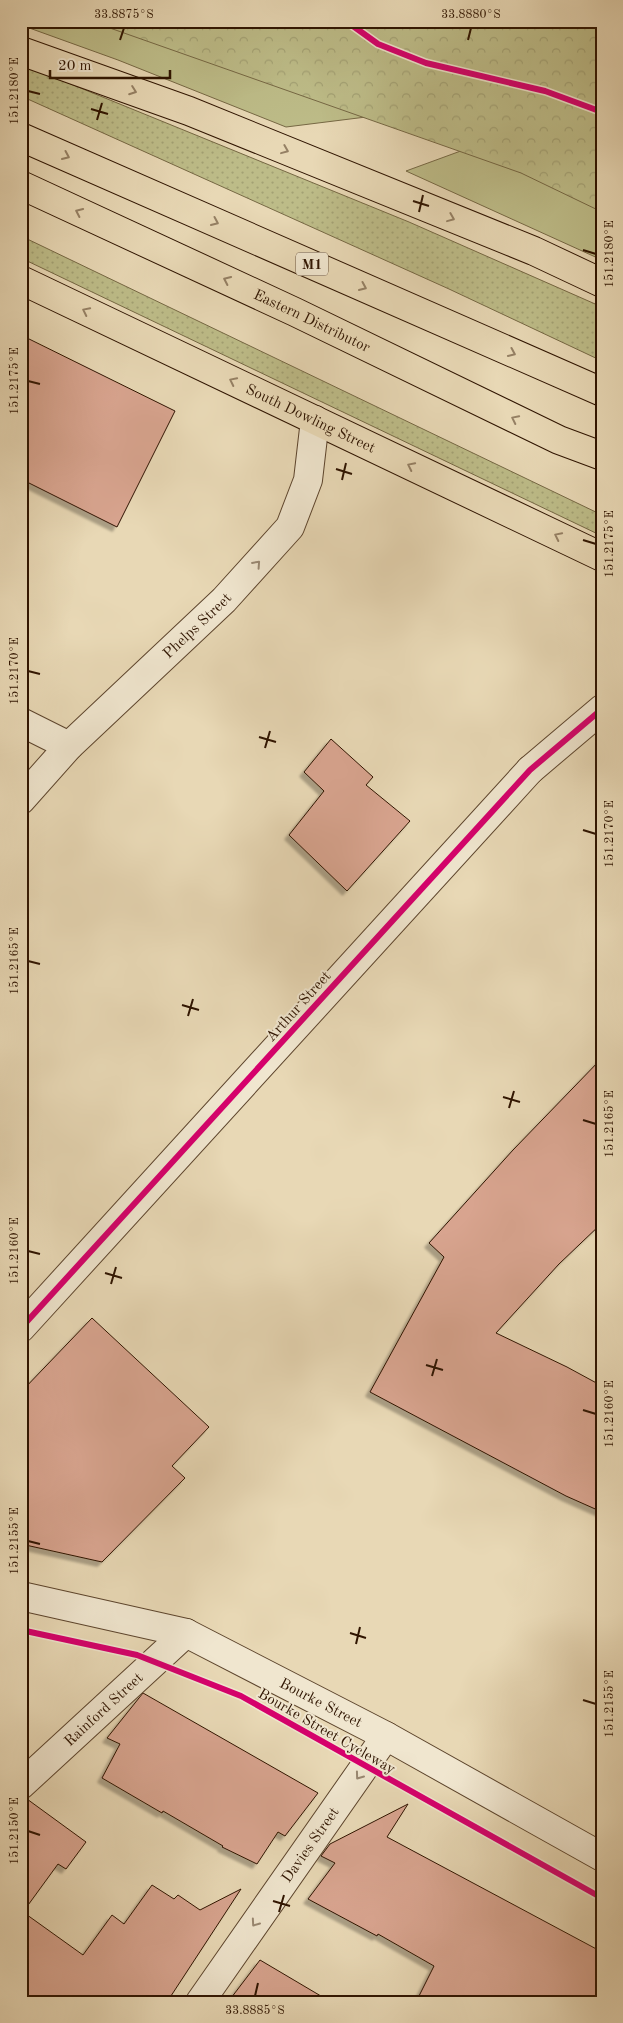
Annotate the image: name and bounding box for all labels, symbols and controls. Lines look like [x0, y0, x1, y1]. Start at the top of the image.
text: 33.8875°S [94, 8, 154, 21]
text: 33.8880°S [441, 9, 501, 21]
scale bar [50, 48, 170, 80]
text: 151.2180°E [8, 57, 21, 125]
text: 20 m [58, 59, 92, 74]
one-way arrow [128, 86, 137, 96]
one-way arrow [280, 144, 288, 154]
one-way arrow [61, 150, 70, 161]
one-way arrow [75, 208, 84, 218]
one-way arrow [447, 212, 455, 222]
one-way arrow [210, 215, 219, 226]
text: 151.2180°E [603, 220, 616, 288]
road number: M1 [296, 252, 328, 276]
one-way arrow [223, 276, 232, 287]
one-way arrow [358, 281, 367, 292]
street label: Eastern Distributor [251, 288, 372, 356]
one-way arrow [82, 307, 91, 317]
one-way arrow [507, 346, 516, 357]
text: 151.2175°E [8, 347, 21, 415]
one-way arrow [229, 377, 238, 387]
street label: South Dowling Street [243, 382, 377, 457]
one-way arrow [511, 415, 520, 425]
one-way arrow [407, 462, 416, 472]
text: 151.2175°E [603, 510, 616, 578]
one-way arrow [554, 532, 563, 542]
one-way arrow [251, 560, 260, 569]
street label: Phelps Street [161, 591, 235, 662]
text: 151.2170°E [8, 637, 21, 705]
text: 151.2170°E [603, 800, 616, 868]
text: 151.2165°E [8, 927, 21, 995]
street label: Arthur Street [264, 969, 335, 1045]
text: 151.2165°E [603, 1090, 616, 1158]
text: 151.2160°E [8, 1217, 21, 1285]
text: 151.2160°E [603, 1380, 616, 1448]
text: 151.2155°E [8, 1507, 21, 1575]
text: 151.2155°E [603, 1670, 616, 1738]
street label: Rainford Street [62, 1671, 147, 1750]
street label: Bourke Street [277, 1676, 364, 1731]
street label: Bourke Street Cycleway [255, 1687, 398, 1778]
one-way arrow [356, 1770, 364, 1779]
text: 151.2150°E [8, 1797, 21, 1865]
street label: Davies Street [280, 1805, 343, 1886]
one-way arrow [252, 1917, 261, 1927]
text: 33.8885°S [225, 2004, 285, 2017]

